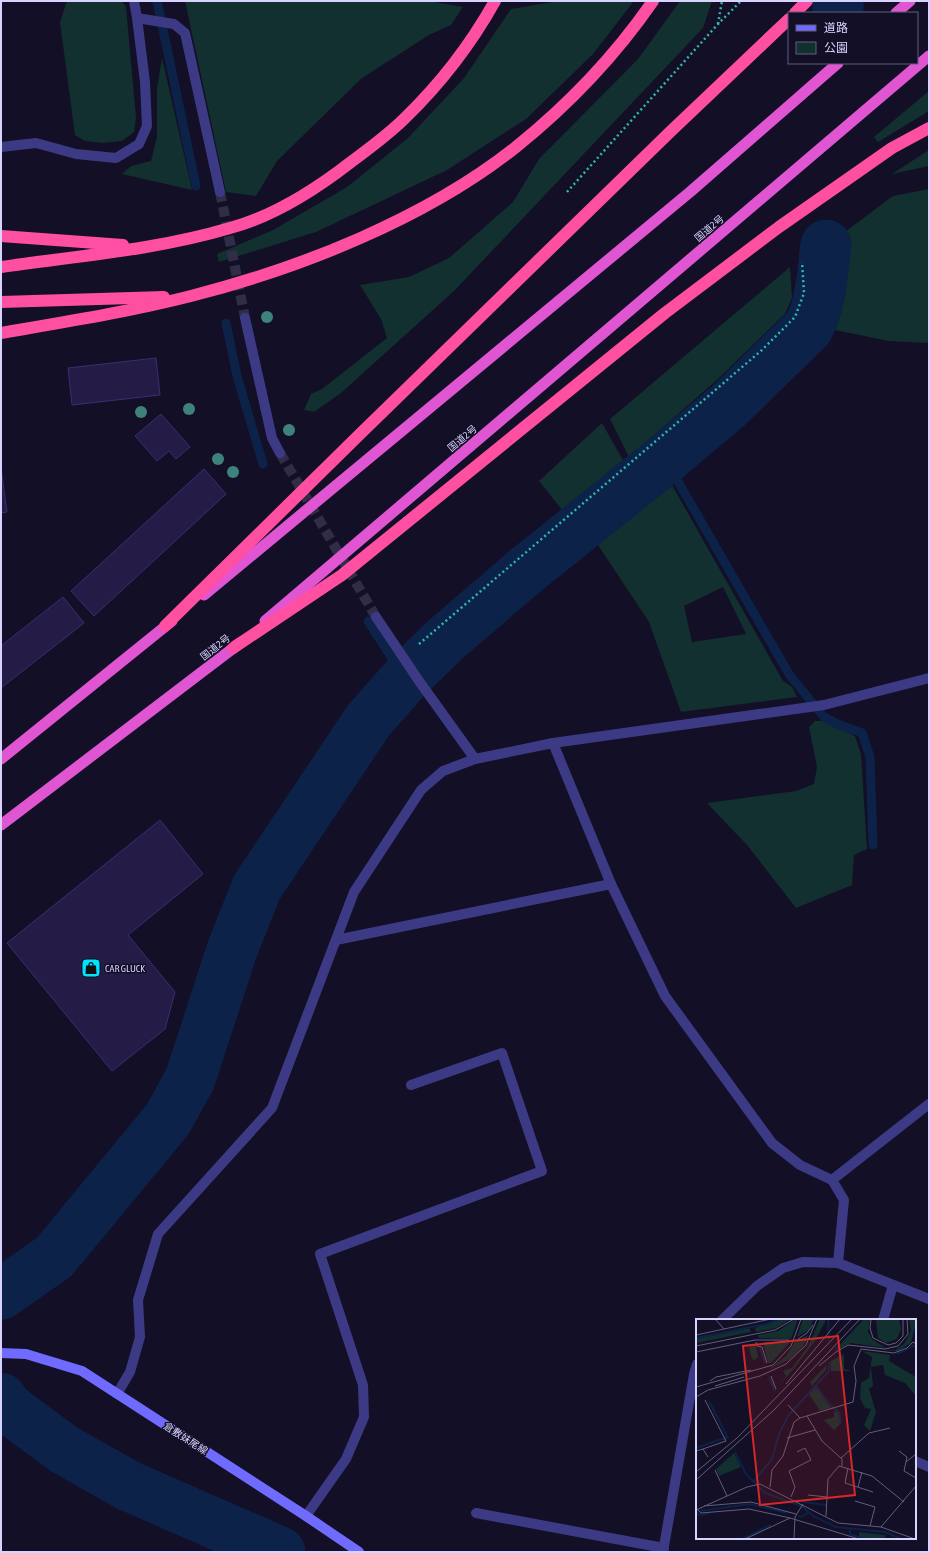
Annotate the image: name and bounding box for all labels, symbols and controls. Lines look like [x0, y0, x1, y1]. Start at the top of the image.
legend [788, 12, 918, 64]
text: 道路 [824, 21, 848, 35]
text: 公園 [824, 41, 848, 55]
street label: 国道2号 [692, 213, 726, 244]
street label: 国道2号 [445, 423, 479, 454]
street label: 国道2号 [198, 632, 232, 662]
shop icon: CAR GLUCK [80, 957, 102, 979]
place label: CAR GLUCK [105, 963, 145, 974]
inset map [696, 1319, 916, 1539]
street label: 倉敷妹尾線 [162, 1420, 210, 1457]

